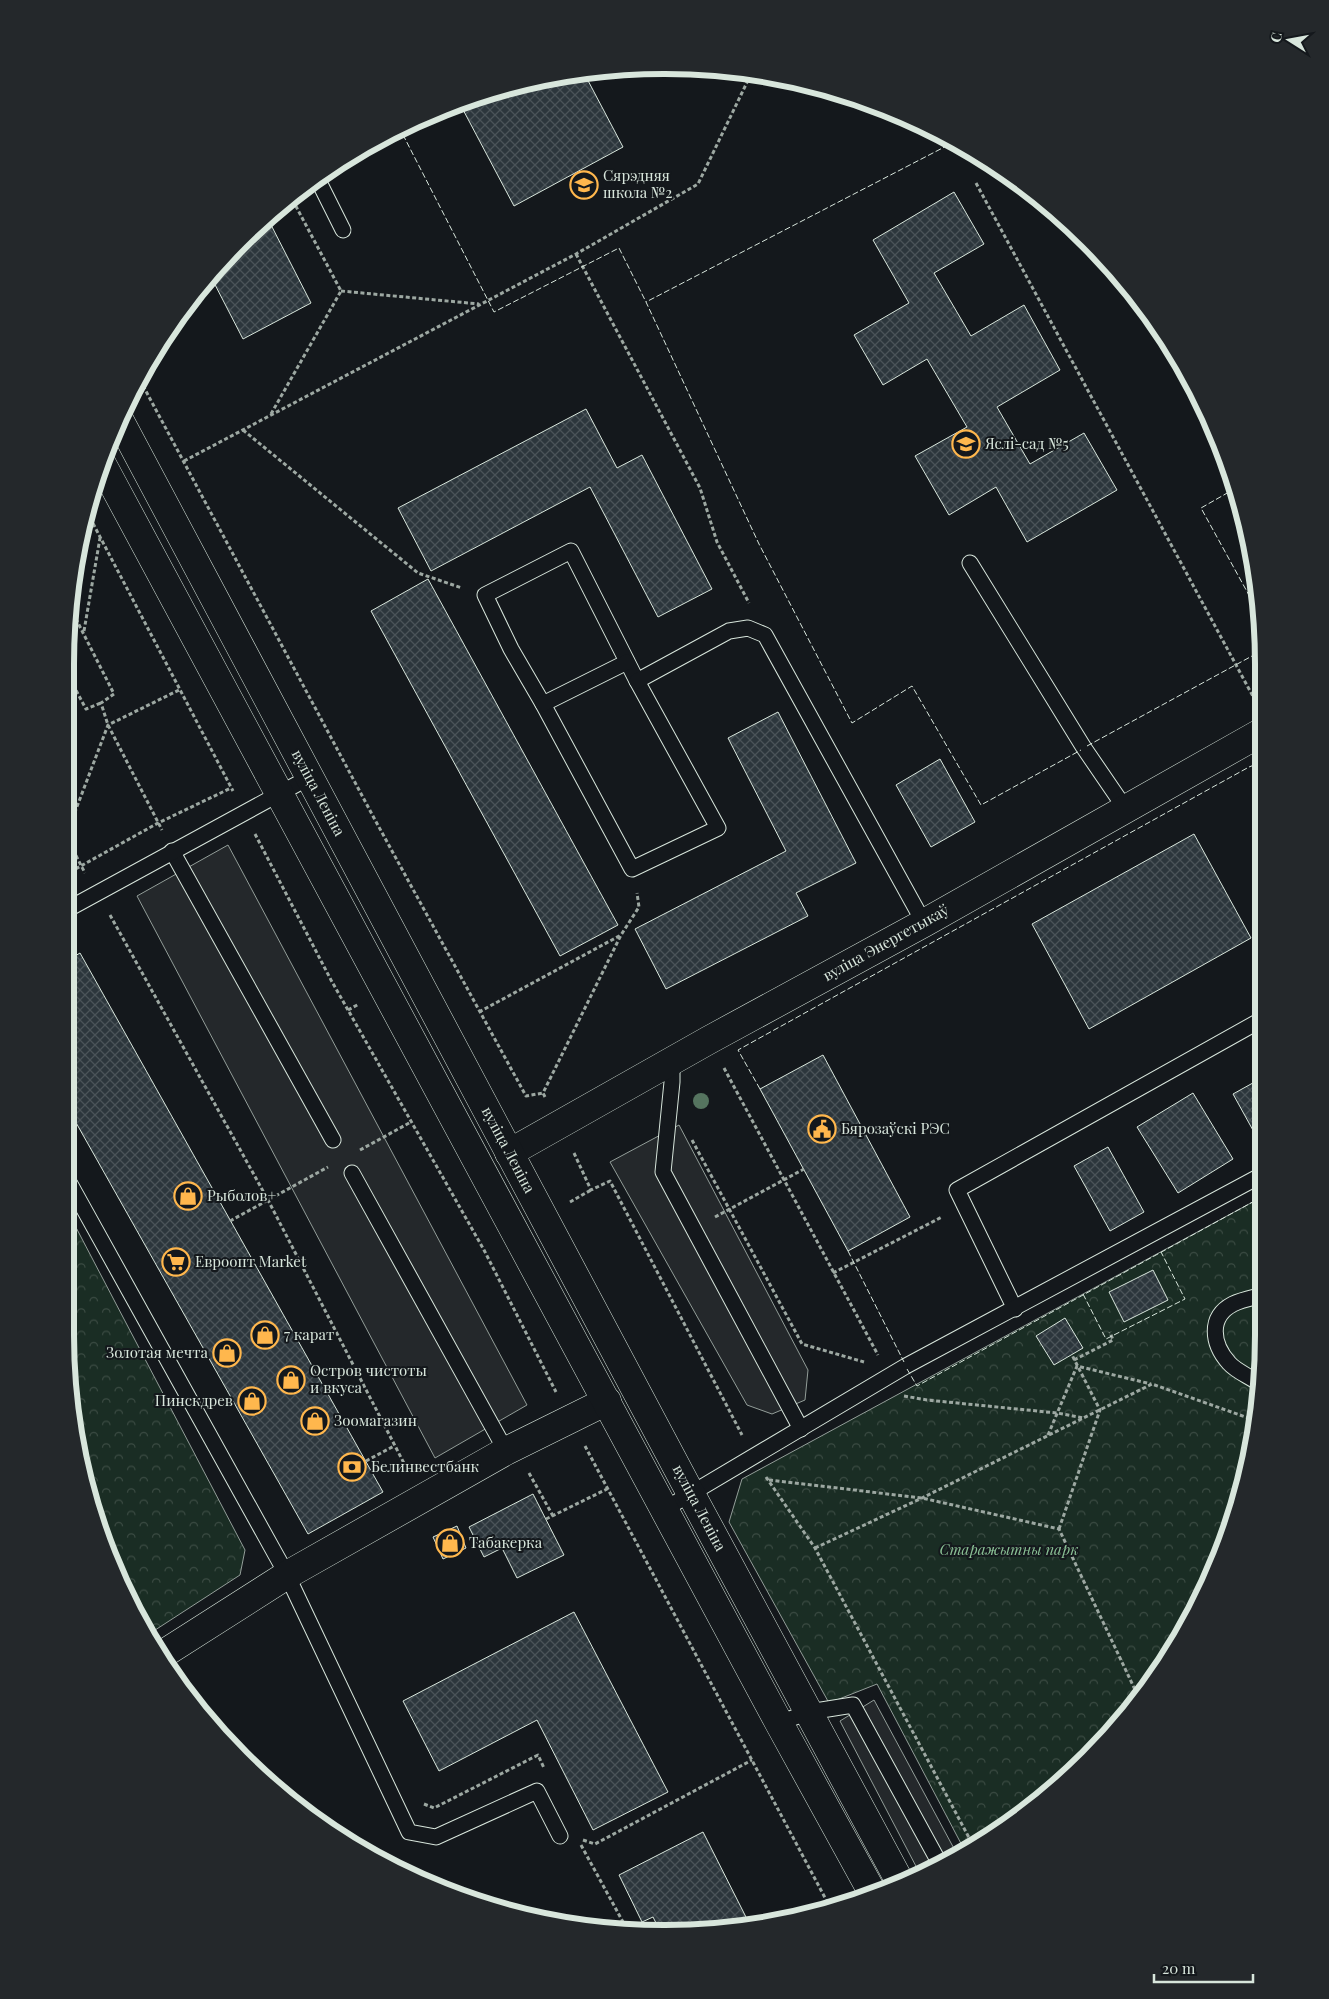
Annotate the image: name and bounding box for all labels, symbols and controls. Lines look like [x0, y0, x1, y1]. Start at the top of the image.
north arrow [1264, 15, 1314, 65]
text: С [1265, 31, 1286, 44]
place label: Сярэдняя школа №2 [603, 165, 673, 202]
school or university icon: Сярэдняя школа №2 [569, 170, 599, 200]
school or university icon: Яслі-сад №5 [951, 429, 981, 459]
place label: Яслі-сад №5 [984, 433, 1069, 453]
street label: вуліца Леніна [288, 746, 350, 840]
street label: вуліца Энергетыкаў [819, 899, 952, 985]
street label: вуліца Леніна [478, 1103, 540, 1197]
public building icon: Бярозаўскі РЭС [807, 1114, 837, 1144]
place label: Бярозаўскі РЭС [841, 1118, 950, 1138]
shop icon: Рыболов+ [173, 1181, 203, 1211]
place label: Рыболов+ [207, 1185, 276, 1205]
supermarket icon: Евроопт Market [161, 1247, 191, 1277]
place label: Евроопт Market [195, 1251, 307, 1271]
shop icon: 7 карат [250, 1320, 280, 1350]
place label: 7 карат [284, 1324, 334, 1344]
shop icon: Золотая мечта [212, 1338, 242, 1368]
place label: Золотая мечта [106, 1342, 209, 1362]
place label: Остров чистоты и вкуса [310, 1360, 427, 1397]
shop icon: Остров чистоты и вкуса [276, 1365, 306, 1395]
shop icon: Пинскдрев [237, 1386, 267, 1416]
place label: Пинскдрев [155, 1390, 233, 1410]
shop icon: Зоомагазин [300, 1406, 330, 1436]
place label: Зоомагазин [334, 1410, 417, 1430]
bank icon: Белинвестбанк [337, 1452, 367, 1482]
place label: Белинвестбанк [371, 1456, 480, 1476]
street label: вуліца Леніна [669, 1461, 731, 1555]
shop icon: Табакерка [435, 1528, 465, 1558]
place label: Табакерка [469, 1532, 543, 1552]
park label: Старажытны парк [939, 1539, 1079, 1559]
scale bar [1154, 1952, 1253, 1984]
text: 20 m [1162, 1958, 1196, 1978]

